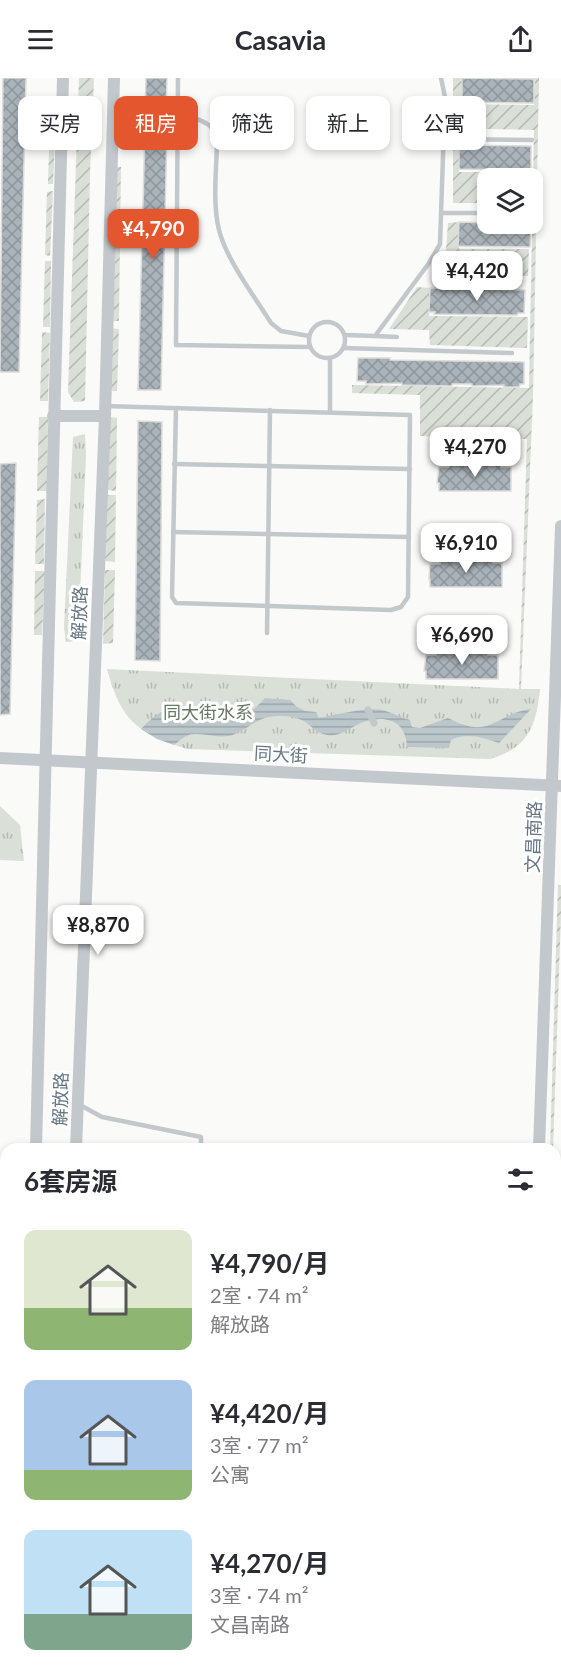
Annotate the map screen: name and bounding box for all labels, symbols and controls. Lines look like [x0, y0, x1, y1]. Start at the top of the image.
icon: menu [24, 23, 57, 56]
text: Casavia [235, 23, 326, 56]
icon: share [504, 23, 537, 56]
chip: 买房 [18, 96, 102, 150]
chip: 租房 [114, 96, 198, 150]
chip: 筛选 [210, 96, 294, 150]
chip: 新上 [306, 96, 390, 150]
chip: 公寓 [402, 96, 486, 150]
map controls [477, 168, 543, 234]
button: layers [477, 168, 543, 234]
pin: ¥4,790 [104, 209, 202, 260]
text: ¥4,790 [122, 216, 184, 240]
pin: ¥4,420 [428, 251, 526, 302]
text: ¥4,420 [446, 258, 508, 282]
pin: ¥4,270 [426, 427, 524, 478]
text: ¥4,270 [444, 434, 506, 458]
pin: ¥6,910 [417, 523, 515, 574]
text: ¥6,910 [435, 530, 497, 554]
street label: 解放路 [67, 586, 91, 640]
pin: ¥6,690 [413, 615, 511, 666]
text: ¥6,690 [431, 622, 493, 646]
park label: 同大街水系 [163, 701, 253, 723]
street label: 同大街 [253, 742, 309, 766]
street label: 文昌南路 [521, 801, 545, 873]
pin: ¥8,870 [49, 905, 147, 956]
text: ¥8,870 [67, 912, 129, 936]
street label: 解放路 [48, 1072, 72, 1126]
icon: filters [504, 1163, 537, 1196]
text: 6套房源 [24, 1165, 117, 1197]
text: ¥4,790/月 [210, 1247, 330, 1279]
icon: home [72, 1254, 144, 1326]
text: 2室 · 74 m² [210, 1283, 309, 1307]
text: 解放路 [210, 1312, 270, 1336]
text: ¥4,420/月 [210, 1397, 330, 1429]
icon: home [72, 1404, 144, 1476]
text: 3室 · 77 m² [210, 1433, 309, 1457]
text: 公寓 [210, 1462, 250, 1486]
text: ¥4,270/月 [210, 1547, 330, 1579]
icon: home [72, 1554, 144, 1626]
text: 3室 · 74 m² [210, 1583, 309, 1607]
text: 文昌南路 [210, 1612, 290, 1636]

